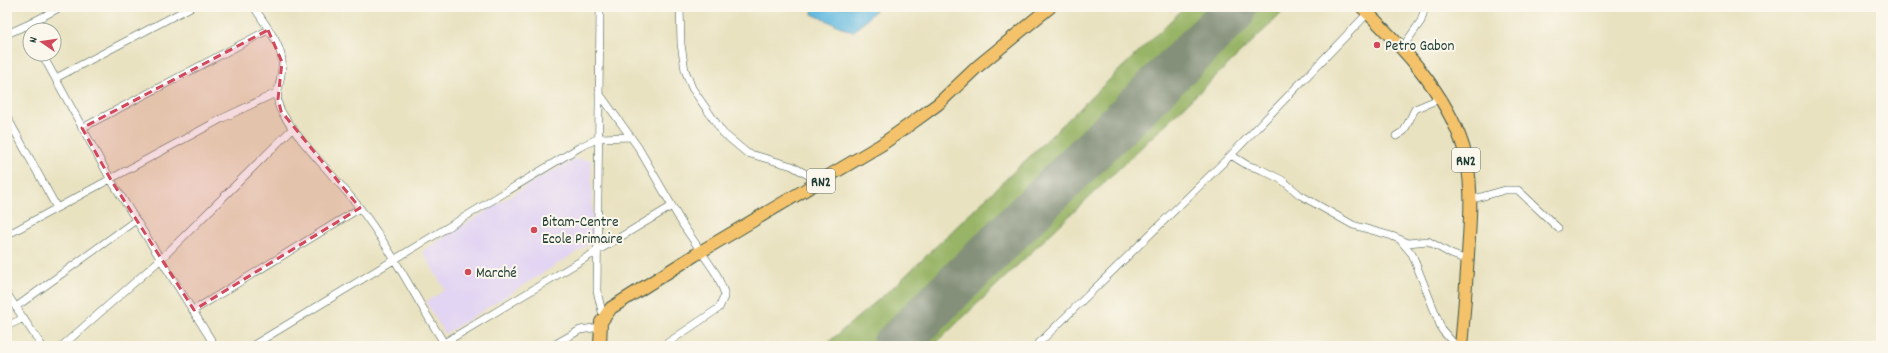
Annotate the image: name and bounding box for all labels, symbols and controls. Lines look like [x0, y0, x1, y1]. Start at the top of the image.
north arrow [22, 22, 62, 62]
text: N [26, 35, 43, 45]
place label: Petro Gabon [1385, 36, 1454, 58]
marker: Petro Gabon [1372, 40, 1382, 50]
road number: RN2 [1452, 148, 1480, 172]
road number: RN2 [807, 169, 835, 193]
place label: Bitam-Centre Ecole Primaire [542, 212, 623, 251]
marker: Bitam-Centre Ecole Primaire [529, 225, 539, 235]
place label: Marché [476, 263, 517, 285]
marker: Marché [463, 267, 473, 277]

